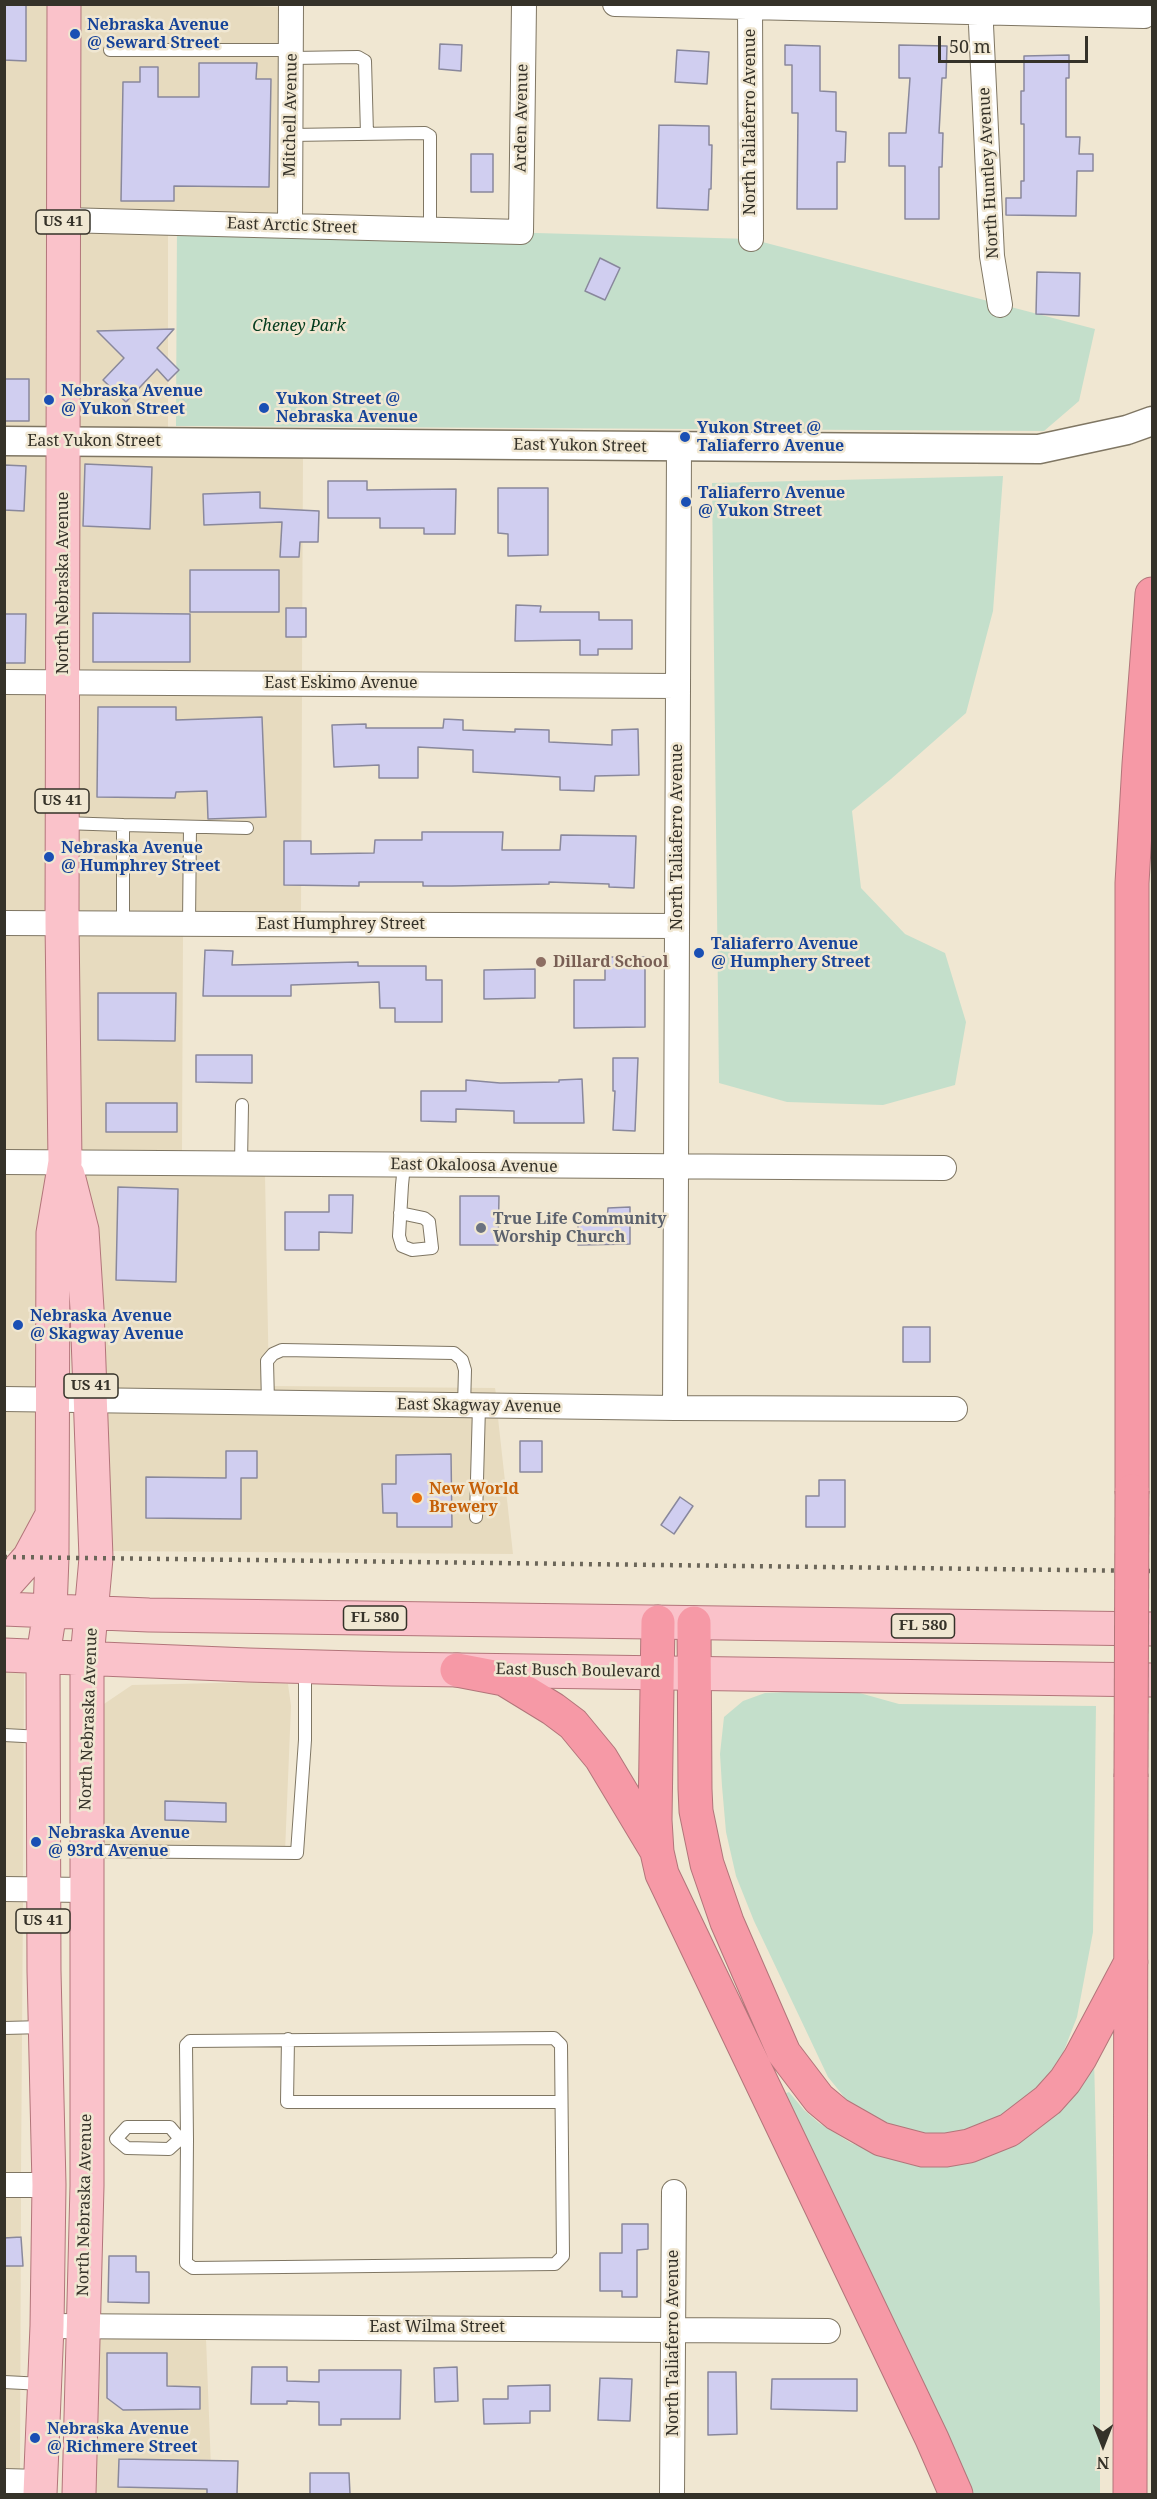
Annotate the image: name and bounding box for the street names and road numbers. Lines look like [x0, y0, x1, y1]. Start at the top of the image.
street label: North Taliaferro Avenue [740, 29, 760, 215]
street label: Mitchell Avenue [280, 53, 302, 177]
street label: Arden Avenue [511, 63, 533, 173]
street label: North Huntley Avenue [975, 87, 1003, 259]
road number: US 41 [36, 210, 90, 234]
street label: East Arctic Street [227, 214, 357, 238]
street label: East Yukon Street [27, 431, 161, 451]
street label: East Yukon Street [513, 435, 647, 457]
street label: North Nebraska Avenue [53, 492, 73, 674]
street label: East Eskimo Avenue [264, 673, 418, 693]
street label: North Taliaferro Avenue [667, 744, 687, 930]
road number: US 41 [35, 789, 89, 813]
street label: East Humphrey Street [257, 914, 425, 934]
street label: East Okaloosa Avenue [390, 1155, 558, 1177]
road number: US 41 [64, 1374, 118, 1398]
street label: East Skagway Avenue [397, 1395, 561, 1417]
road number: FL 580 [344, 1606, 406, 1630]
road number: FL 580 [892, 1614, 954, 1638]
street label: North Nebraska Avenue [76, 1627, 102, 1811]
street label: East Busch Boulevard [495, 1660, 661, 1682]
road number: US 41 [16, 1909, 70, 1933]
street label: North Nebraska Avenue [74, 2114, 96, 2296]
street label: North Taliaferro Avenue [663, 2250, 683, 2436]
street label: East Wilma Street [369, 2317, 505, 2337]

